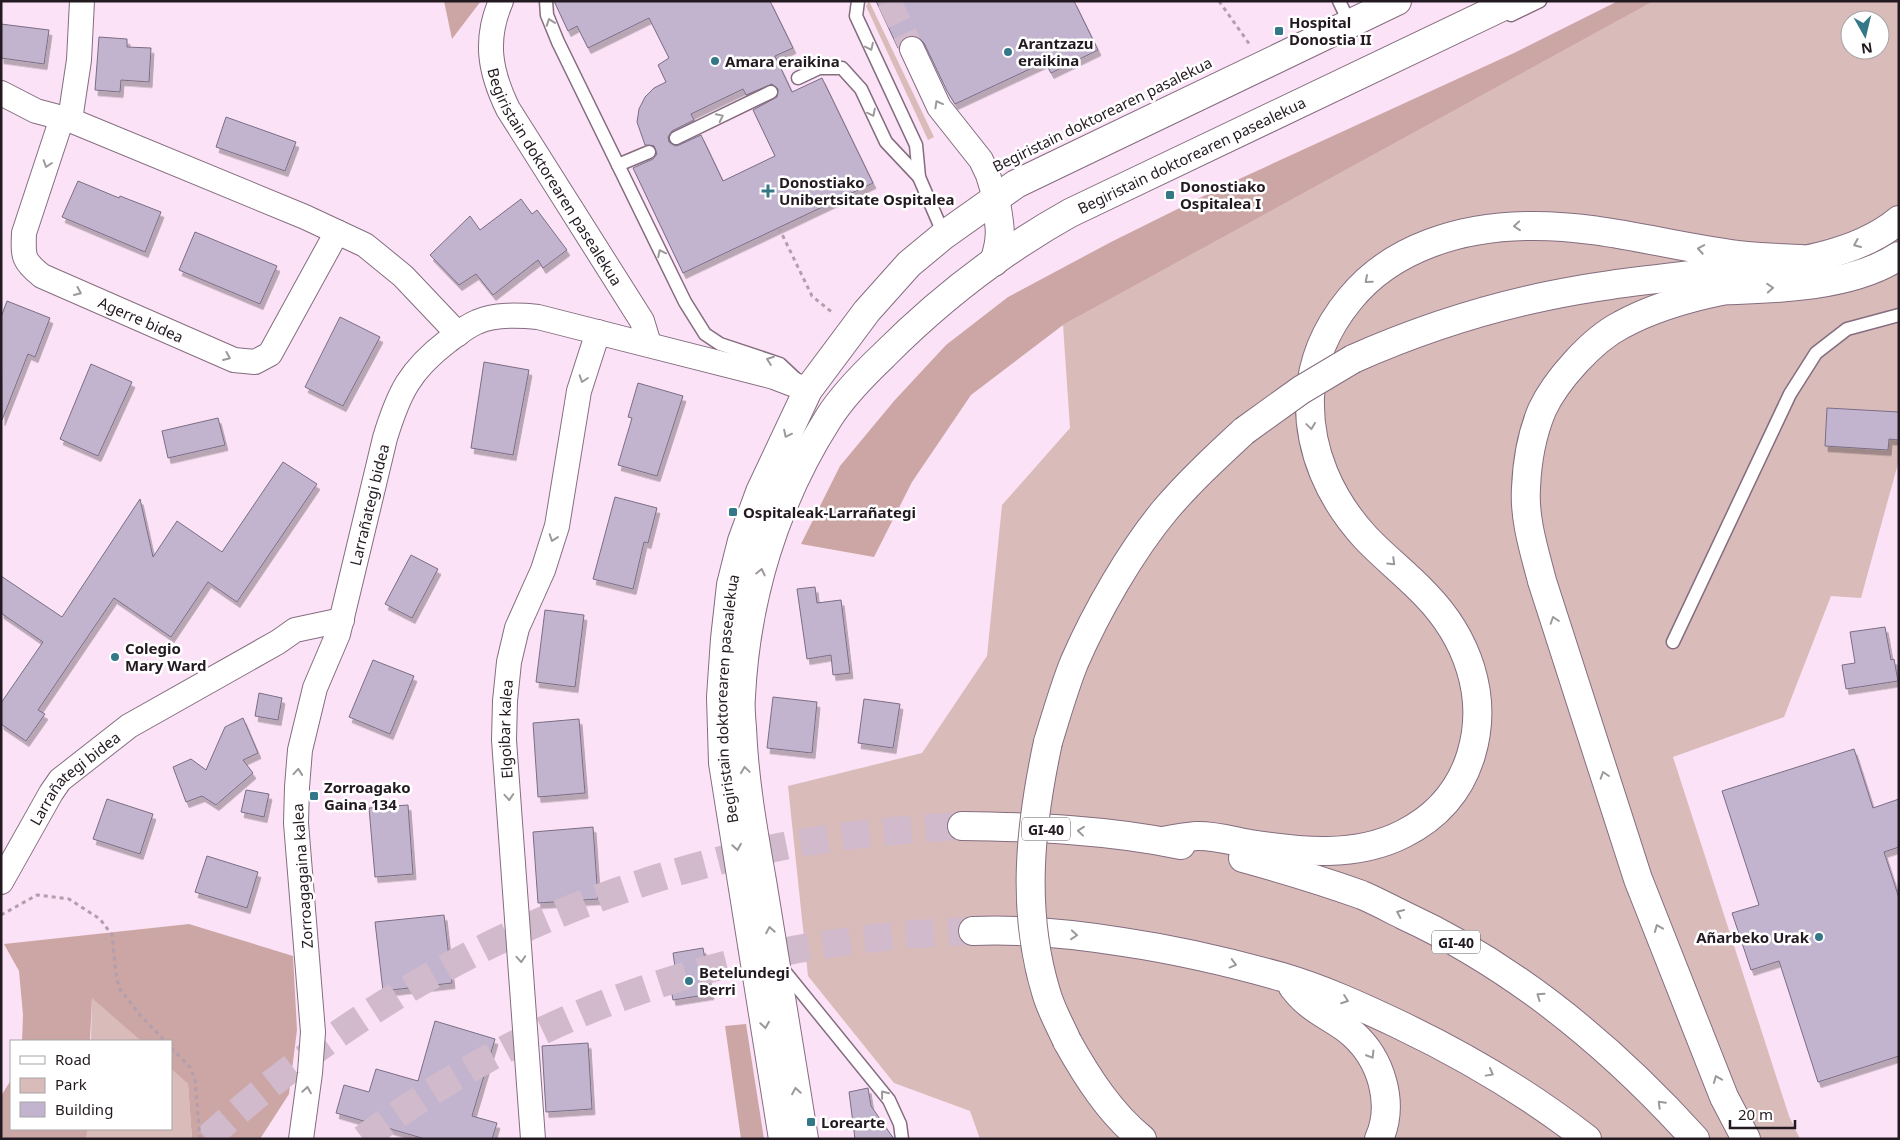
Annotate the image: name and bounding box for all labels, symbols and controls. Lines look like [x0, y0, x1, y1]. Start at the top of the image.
north arrow [1840, 10, 1890, 60]
place label: Hospital Donostia II [1289, 12, 1372, 49]
one-way arrow [546, 18, 556, 27]
marker: Hospital Donostia II [1273, 25, 1285, 37]
place label: Arantzazu eraikina [1018, 33, 1094, 70]
text: N [1860, 38, 1874, 59]
one-way arrow [864, 42, 874, 51]
marker: Arantzazu eraikina [1002, 46, 1014, 58]
place label: Amara eraikina [725, 51, 840, 71]
street label: Begiristain doktorearen pasalekua [989, 52, 1215, 176]
marker: Amara eraikina [709, 55, 721, 67]
street label: Begiristain doktorearen pasealekua [483, 66, 627, 289]
street label: Begiristain doktorearen pasealekua [1074, 92, 1309, 218]
one-way arrow [934, 100, 944, 109]
one-way arrow [866, 108, 876, 117]
one-way arrow [714, 113, 723, 123]
one-way arrow [42, 159, 52, 168]
place label: Donostiako Unibertsitate Ospitalea [779, 172, 954, 209]
place label: Donostiako Ospitalea I [1180, 176, 1266, 213]
marker: Donostiako Unibertsitate Ospitalea [761, 184, 775, 198]
marker: Donostiako Ospitalea I [1164, 189, 1176, 201]
one-way arrow [1513, 221, 1521, 232]
one-way arrow [1853, 238, 1862, 249]
one-way arrow [1696, 244, 1705, 254]
one-way arrow [657, 250, 667, 259]
one-way arrow [1364, 275, 1373, 284]
one-way arrow [1766, 282, 1774, 293]
one-way arrow [73, 285, 82, 296]
street label: Agerre bidea [95, 292, 187, 347]
one-way arrow [222, 350, 231, 361]
one-way arrow [766, 356, 775, 366]
one-way arrow [578, 374, 588, 382]
one-way arrow [1305, 422, 1316, 430]
one-way arrow [782, 429, 793, 438]
street label: Larrañategi bidea [345, 442, 393, 568]
place label: Ospitaleak-Larrañategi [743, 502, 916, 522]
marker: Ospitaleak-Larrañategi [727, 506, 739, 518]
one-way arrow [549, 533, 559, 542]
one-way arrow [1386, 556, 1395, 565]
one-way arrow [755, 567, 766, 576]
street label: Begiristain doktorearen pasealekua [711, 572, 743, 825]
one-way arrow [1550, 616, 1560, 625]
place label: Colegio Mary Ward [125, 638, 206, 675]
marker: Colegio Mary Ward [109, 651, 121, 663]
street label: Elgoibar kalea [494, 678, 517, 779]
street label: Larrañategi bidea [25, 727, 124, 829]
one-way arrow [740, 765, 750, 774]
one-way arrow [292, 767, 303, 775]
one-way arrow [1600, 771, 1610, 779]
place label: Zorroagako Gaina 134 [324, 777, 411, 814]
marker: Zorroagako Gaina 134 [308, 790, 320, 802]
one-way arrow [503, 793, 514, 801]
street label: Zorroagagaina kalea [287, 803, 317, 949]
road number: GI-40 [1022, 818, 1070, 841]
one-way arrow [1077, 826, 1085, 837]
one-way arrow [731, 843, 741, 851]
one-way arrow [1396, 909, 1405, 920]
one-way arrow [1653, 924, 1664, 933]
one-way arrow [766, 926, 776, 935]
place label: Añarbeko Urak [1696, 927, 1810, 947]
one-way arrow [1070, 929, 1078, 940]
road number: GI-40 [1432, 930, 1480, 954]
marker: Añarbeko Urak [1813, 931, 1825, 943]
one-way arrow [515, 955, 526, 963]
one-way arrow [1229, 959, 1237, 969]
place label: Betelundegi Berri [699, 962, 790, 999]
marker: Betelundegi Berri [683, 975, 695, 987]
one-way arrow [1536, 993, 1546, 1002]
one-way arrow [1340, 994, 1349, 1004]
one-way arrow [759, 1020, 769, 1029]
legend [10, 1040, 172, 1130]
text: Road [55, 1049, 91, 1069]
one-way arrow [1365, 1050, 1374, 1059]
one-way arrow [1485, 1066, 1494, 1076]
text: Park [55, 1074, 87, 1094]
one-way arrow [1713, 1075, 1724, 1084]
one-way arrow [302, 1086, 312, 1095]
one-way arrow [792, 1086, 802, 1095]
one-way arrow [882, 1091, 890, 1100]
scale bar [1730, 1098, 1795, 1130]
text: Building [55, 1099, 113, 1119]
one-way arrow [1658, 1101, 1667, 1110]
text: 20 m [1738, 1104, 1773, 1124]
place label: Lorearte [821, 1112, 885, 1132]
marker: Lorearte [805, 1116, 817, 1128]

